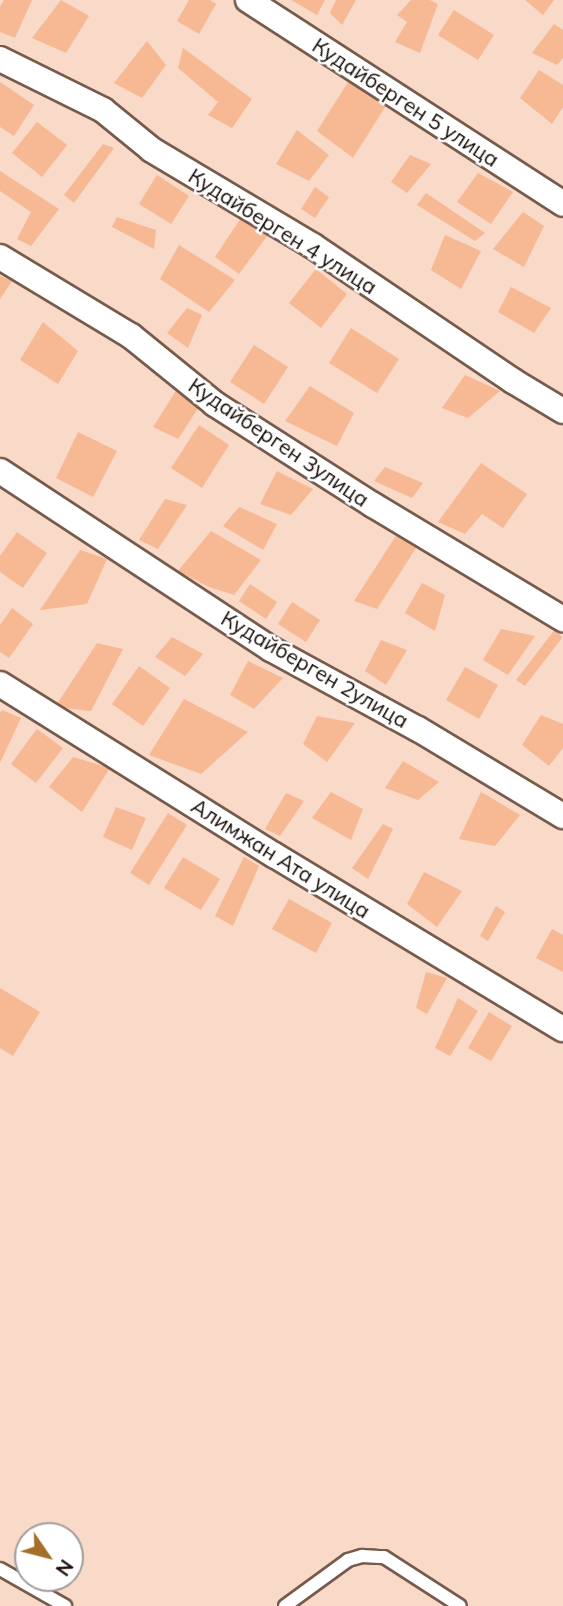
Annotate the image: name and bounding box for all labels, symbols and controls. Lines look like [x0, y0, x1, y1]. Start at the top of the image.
street label: Кудайберген 5 улица [308, 32, 504, 172]
street label: Кудайберген 4 улица [184, 163, 382, 299]
street label: Кудайберген 3улица [184, 372, 374, 512]
street label: Кудайберген 2улица [217, 605, 413, 733]
street label: Алимжан Ата улица [187, 793, 375, 923]
north arrow [14, 1522, 84, 1592]
text: N [51, 1555, 79, 1581]

